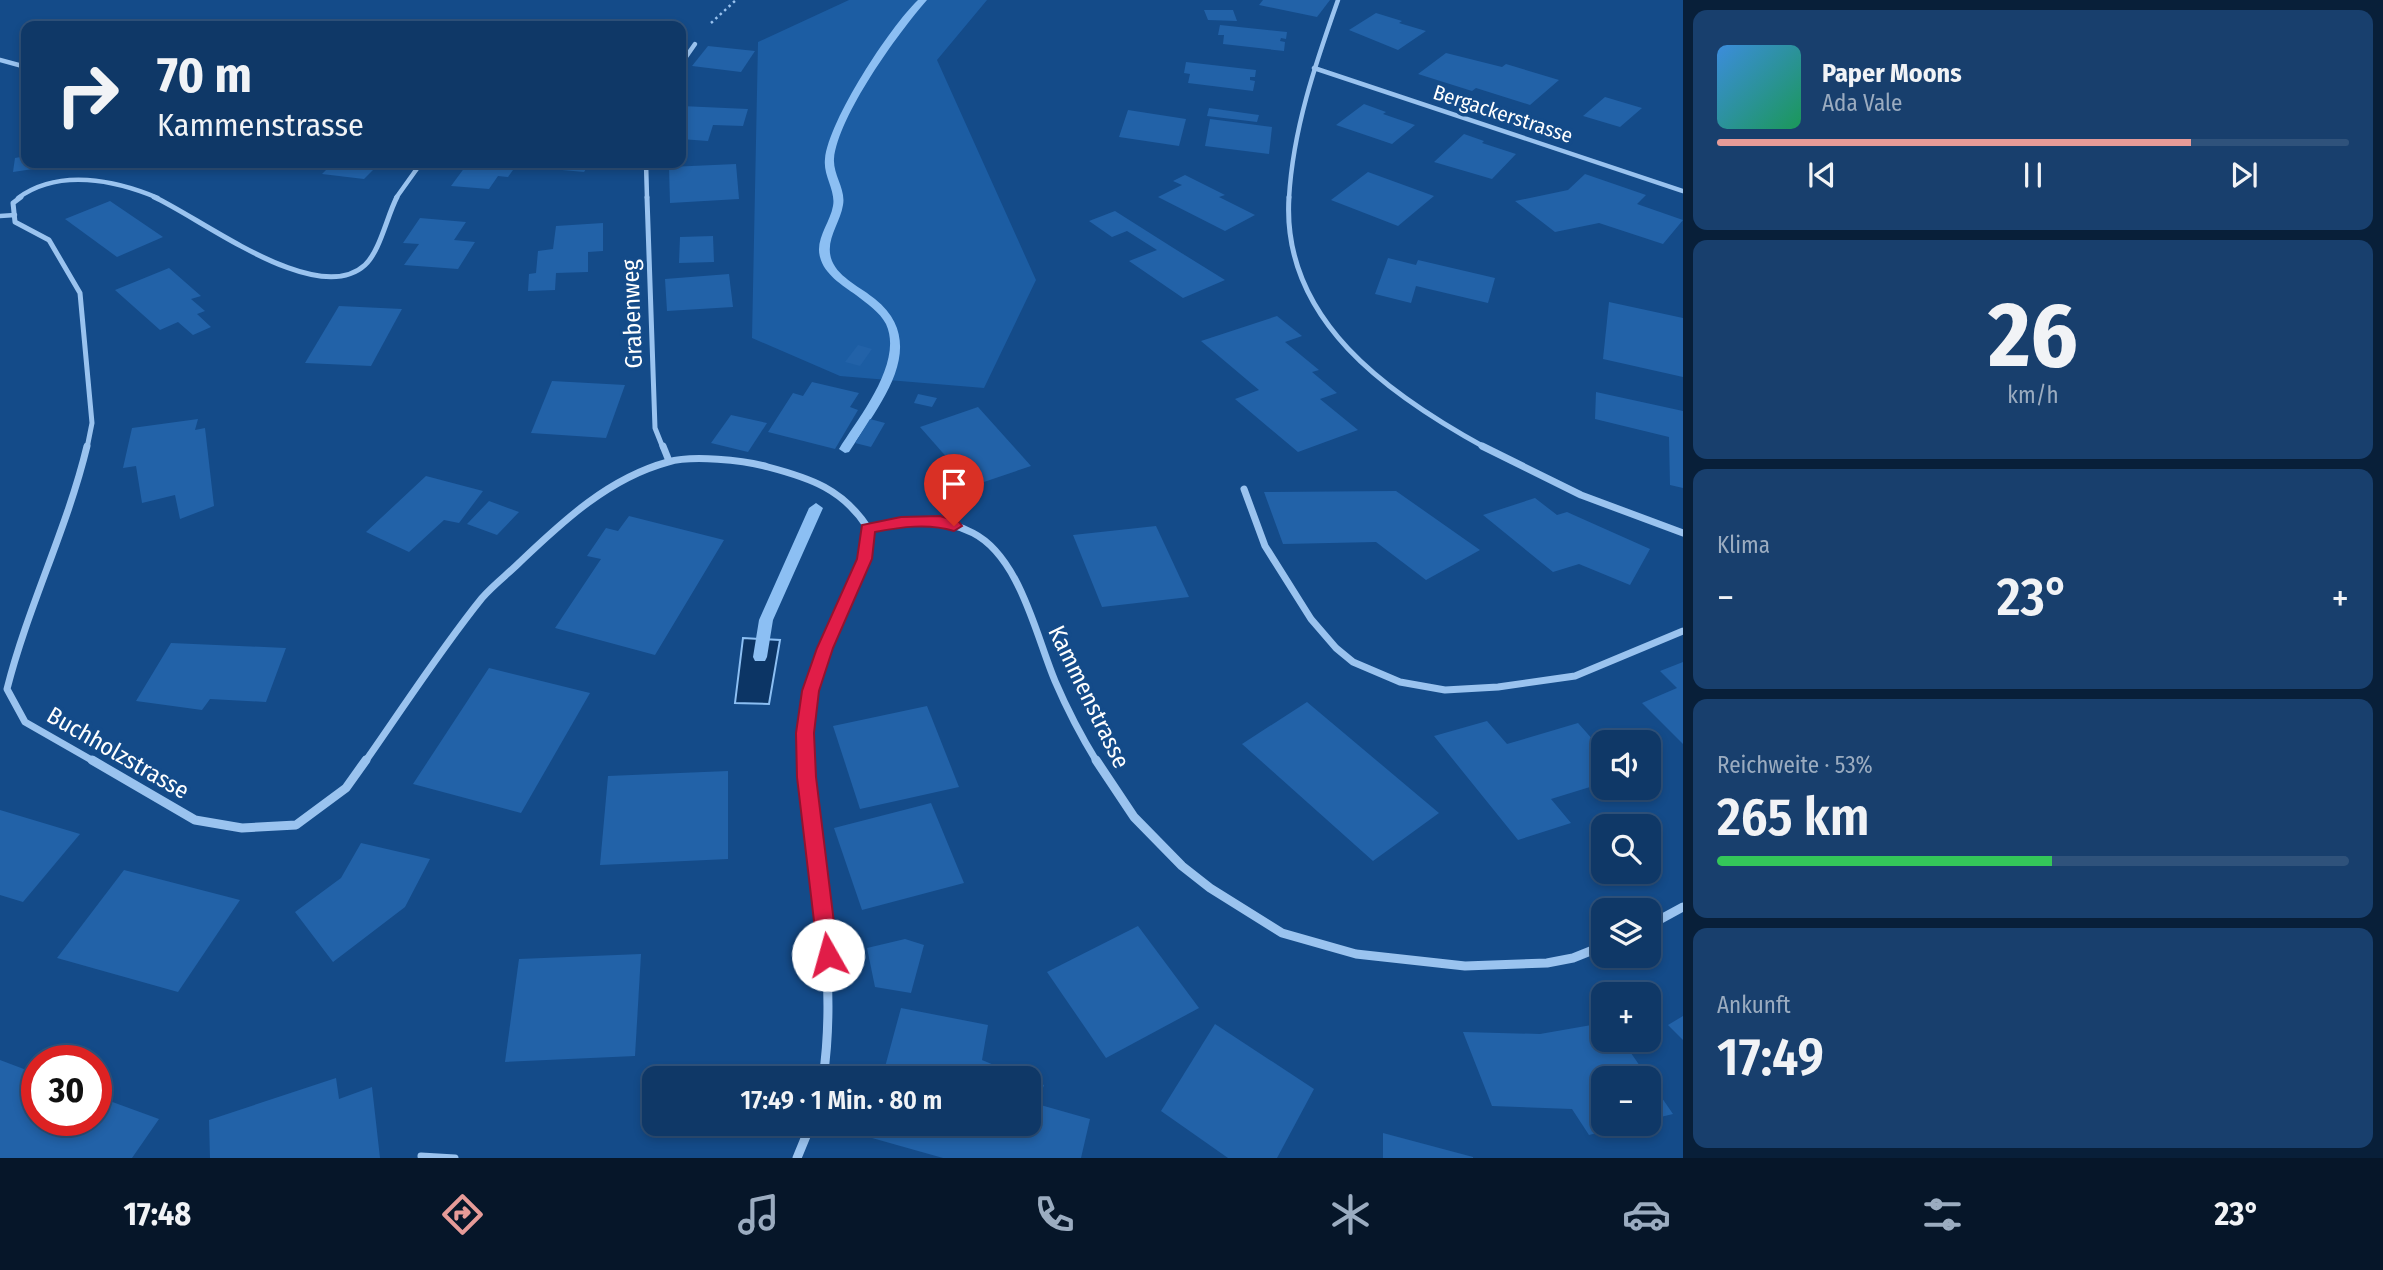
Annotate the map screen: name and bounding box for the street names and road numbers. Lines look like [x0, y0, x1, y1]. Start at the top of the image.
street label: Bergackerstrasse [1430, 79, 1576, 149]
street label: Grabenweg [616, 258, 648, 369]
street label: Kammenstrasse [1042, 621, 1136, 773]
street label: Buchholzstrasse [42, 701, 194, 805]

